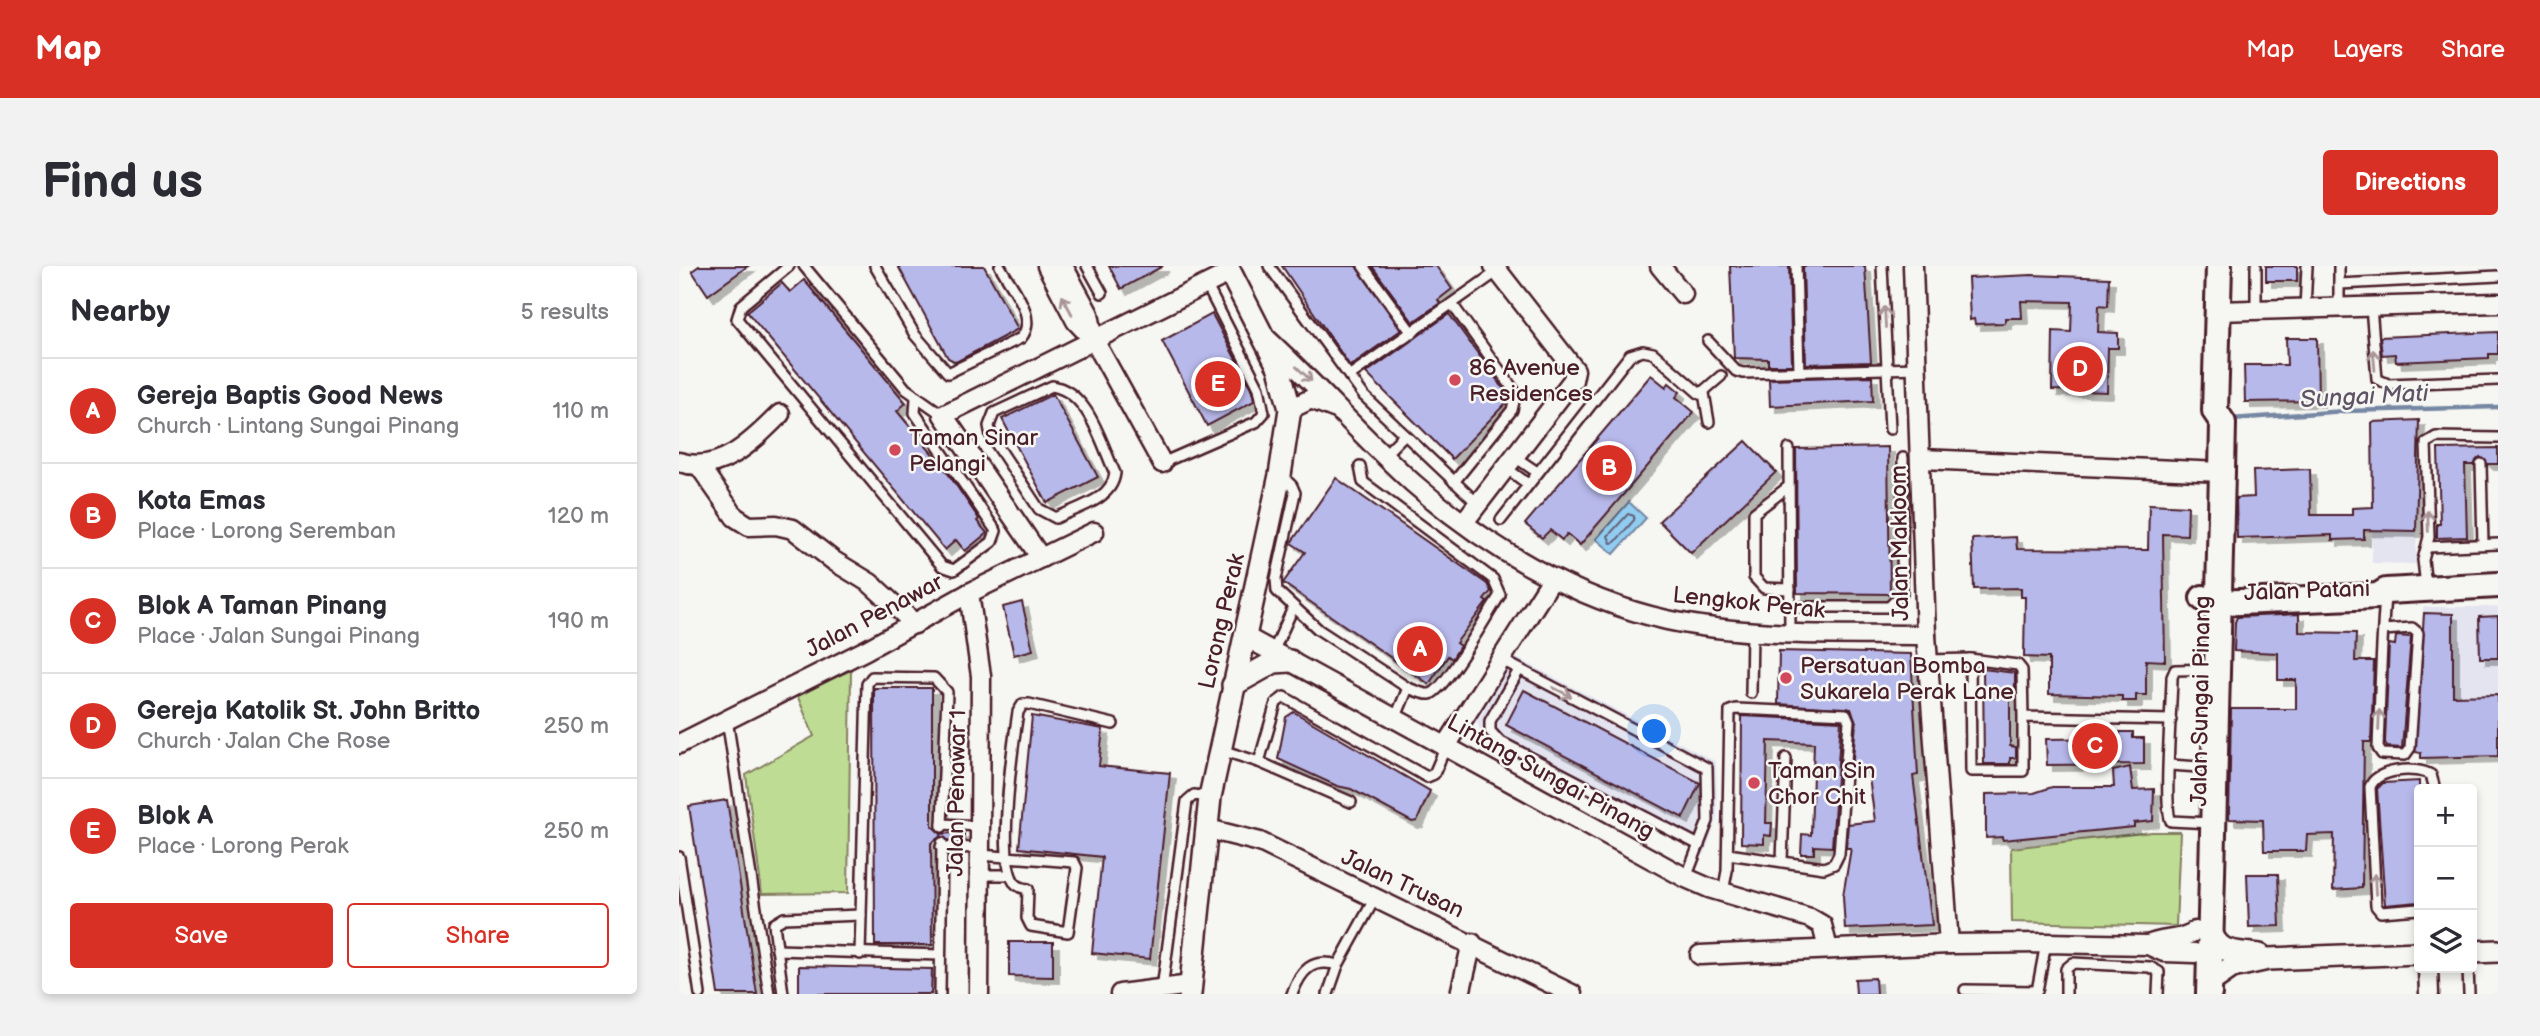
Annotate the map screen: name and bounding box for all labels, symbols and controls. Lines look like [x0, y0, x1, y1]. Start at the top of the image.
text: Map [35, 29, 101, 69]
text: Map [2246, 35, 2294, 64]
text: Layers [2332, 35, 2403, 64]
text: Share [2441, 35, 2505, 64]
button: Directions [2323, 150, 2498, 215]
text: Find us [42, 153, 203, 212]
text: Nearby [70, 294, 170, 330]
one-way arrow [1060, 295, 1074, 316]
text: 5 results [521, 298, 609, 326]
one-way arrow [1878, 306, 1891, 329]
pin: D [2057, 343, 2103, 395]
one-way arrow [2367, 349, 2380, 371]
place label: 86 Avenue Residences [1469, 354, 1593, 408]
pin: E [1195, 358, 1241, 410]
one-way arrow [1295, 365, 1312, 382]
marker: 86 Avenue Residences [1447, 372, 1463, 388]
water label: Sungai Mati [2299, 379, 2431, 414]
text: Gereja Baptis Good News [137, 381, 443, 412]
text: A [86, 397, 100, 425]
text: 110 m [552, 397, 609, 425]
text: Church · Lintang Sungai Pinang [137, 412, 459, 440]
place label: Taman Sinar Pelangi [909, 424, 1038, 478]
marker: Taman Sinar Pelangi [887, 442, 903, 458]
pin: B [1586, 442, 1632, 494]
street label: Jalan Makloom [1885, 465, 1915, 621]
text: Kota Emas [137, 486, 265, 517]
text: B [85, 502, 101, 530]
text: 120 m [548, 502, 609, 530]
one-way arrow [2421, 510, 2435, 533]
text: Place · Lorong Seremban [137, 517, 396, 545]
street label: Lorong Perak [1193, 550, 1251, 692]
street label: Jalan Penawar [801, 568, 949, 664]
street label: Jalan Patani [2244, 575, 2371, 607]
street label: Lengkok Perak [1671, 581, 1827, 625]
text: Blok A Taman Pinang [137, 591, 387, 622]
street label: Jalan Sungai Pinang [2185, 595, 2217, 807]
text: C [85, 607, 101, 635]
text: 190 m [548, 607, 609, 635]
text: Place · Jalan Sungai Pinang [137, 622, 420, 650]
pin: A [1397, 623, 1443, 675]
place label: Persatuan Bomba Sukarela Perak Lane [1800, 652, 2014, 706]
marker: Persatuan Bomba Sukarela Perak Lane [1778, 670, 1794, 686]
one-way arrow [1551, 685, 1572, 699]
text: Gereja Katolik St. John Britto [137, 696, 480, 727]
street label: Lintang Sungai Pinang [1442, 708, 1659, 846]
street label: Jalan Penawar 1 [942, 709, 972, 877]
one-way arrow [2372, 709, 2385, 732]
text: D [85, 712, 101, 740]
text: 250 m [543, 712, 609, 740]
your location [1637, 714, 1671, 748]
pin: C [2072, 720, 2118, 772]
text: Church · Jalan Che Rose [137, 727, 390, 755]
place label: Taman Sin Chor Chit [1768, 757, 1875, 811]
marker: Taman Sin Chor Chit [1746, 775, 1762, 791]
map controls [2414, 784, 2477, 973]
button: + [2414, 784, 2477, 847]
text: Blok A [137, 801, 213, 832]
text: E [86, 817, 100, 845]
text: 250 m [543, 817, 609, 845]
text: Place · Lorong Perak [137, 832, 349, 860]
street label: Jalan Trusan [1337, 843, 1468, 925]
button: − [2414, 847, 2477, 910]
one-way arrow [2368, 874, 2381, 896]
button: Save [70, 903, 333, 968]
button: Share [347, 903, 609, 968]
button: layers [2414, 910, 2477, 973]

